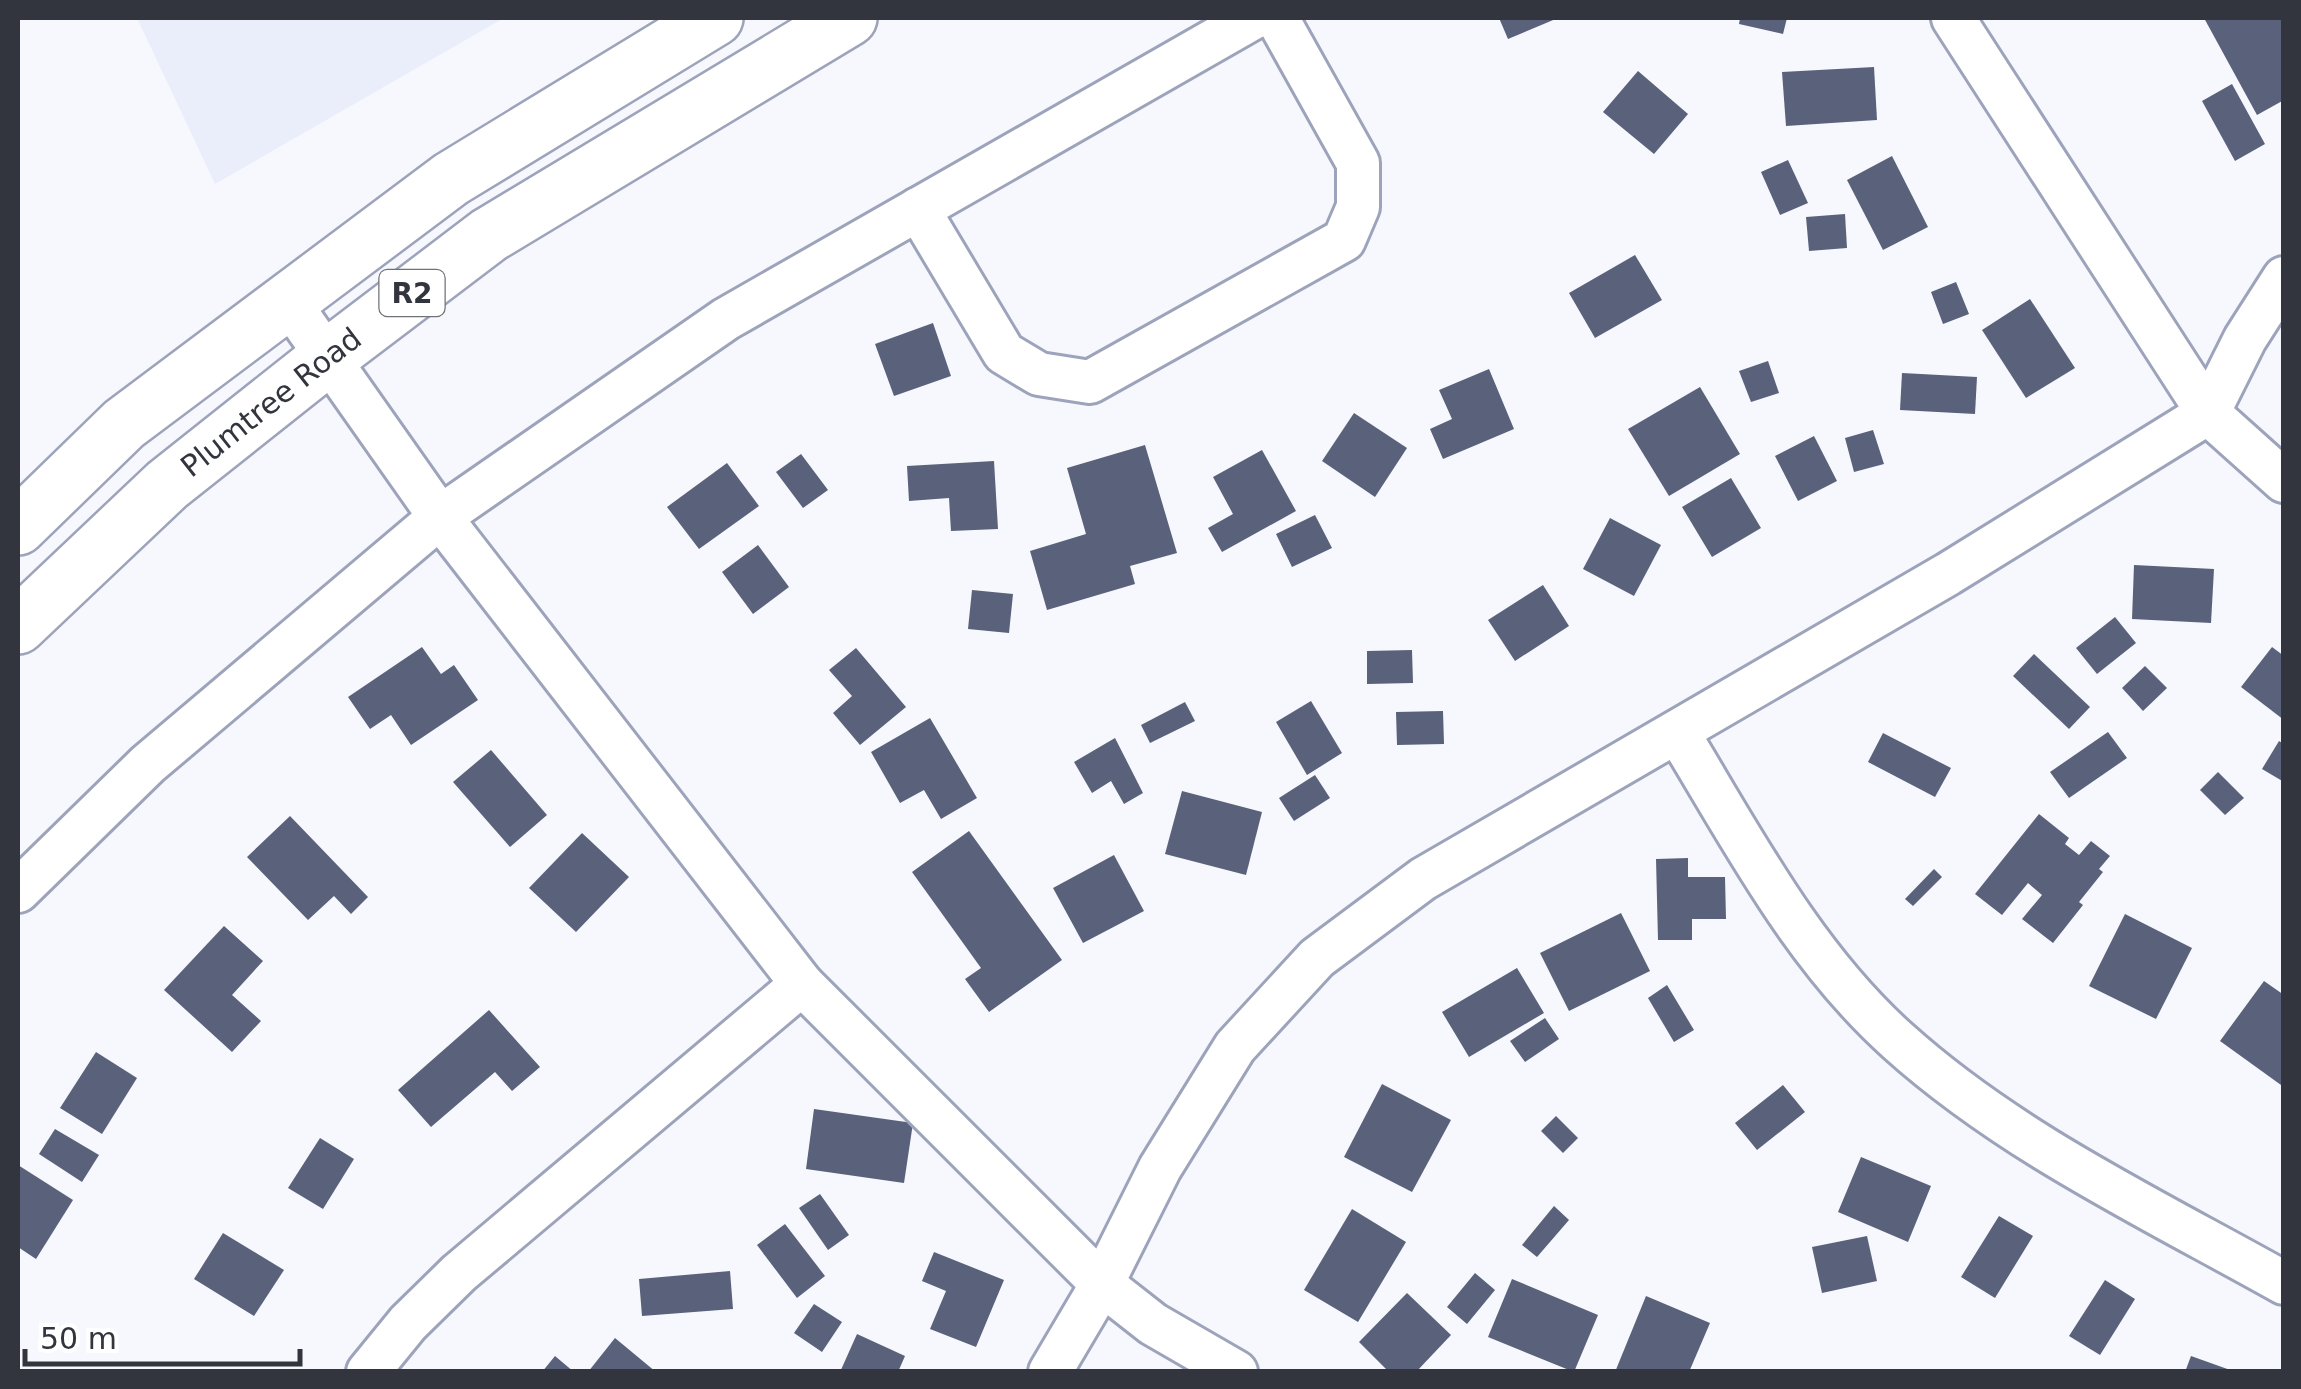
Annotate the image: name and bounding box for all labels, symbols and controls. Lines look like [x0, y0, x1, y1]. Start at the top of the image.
road number: R2 [380, 270, 444, 316]
street label: Plumtree Road [174, 320, 368, 484]
scale bar [25, 1304, 300, 1366]
text: 50 m [40, 1321, 117, 1356]

